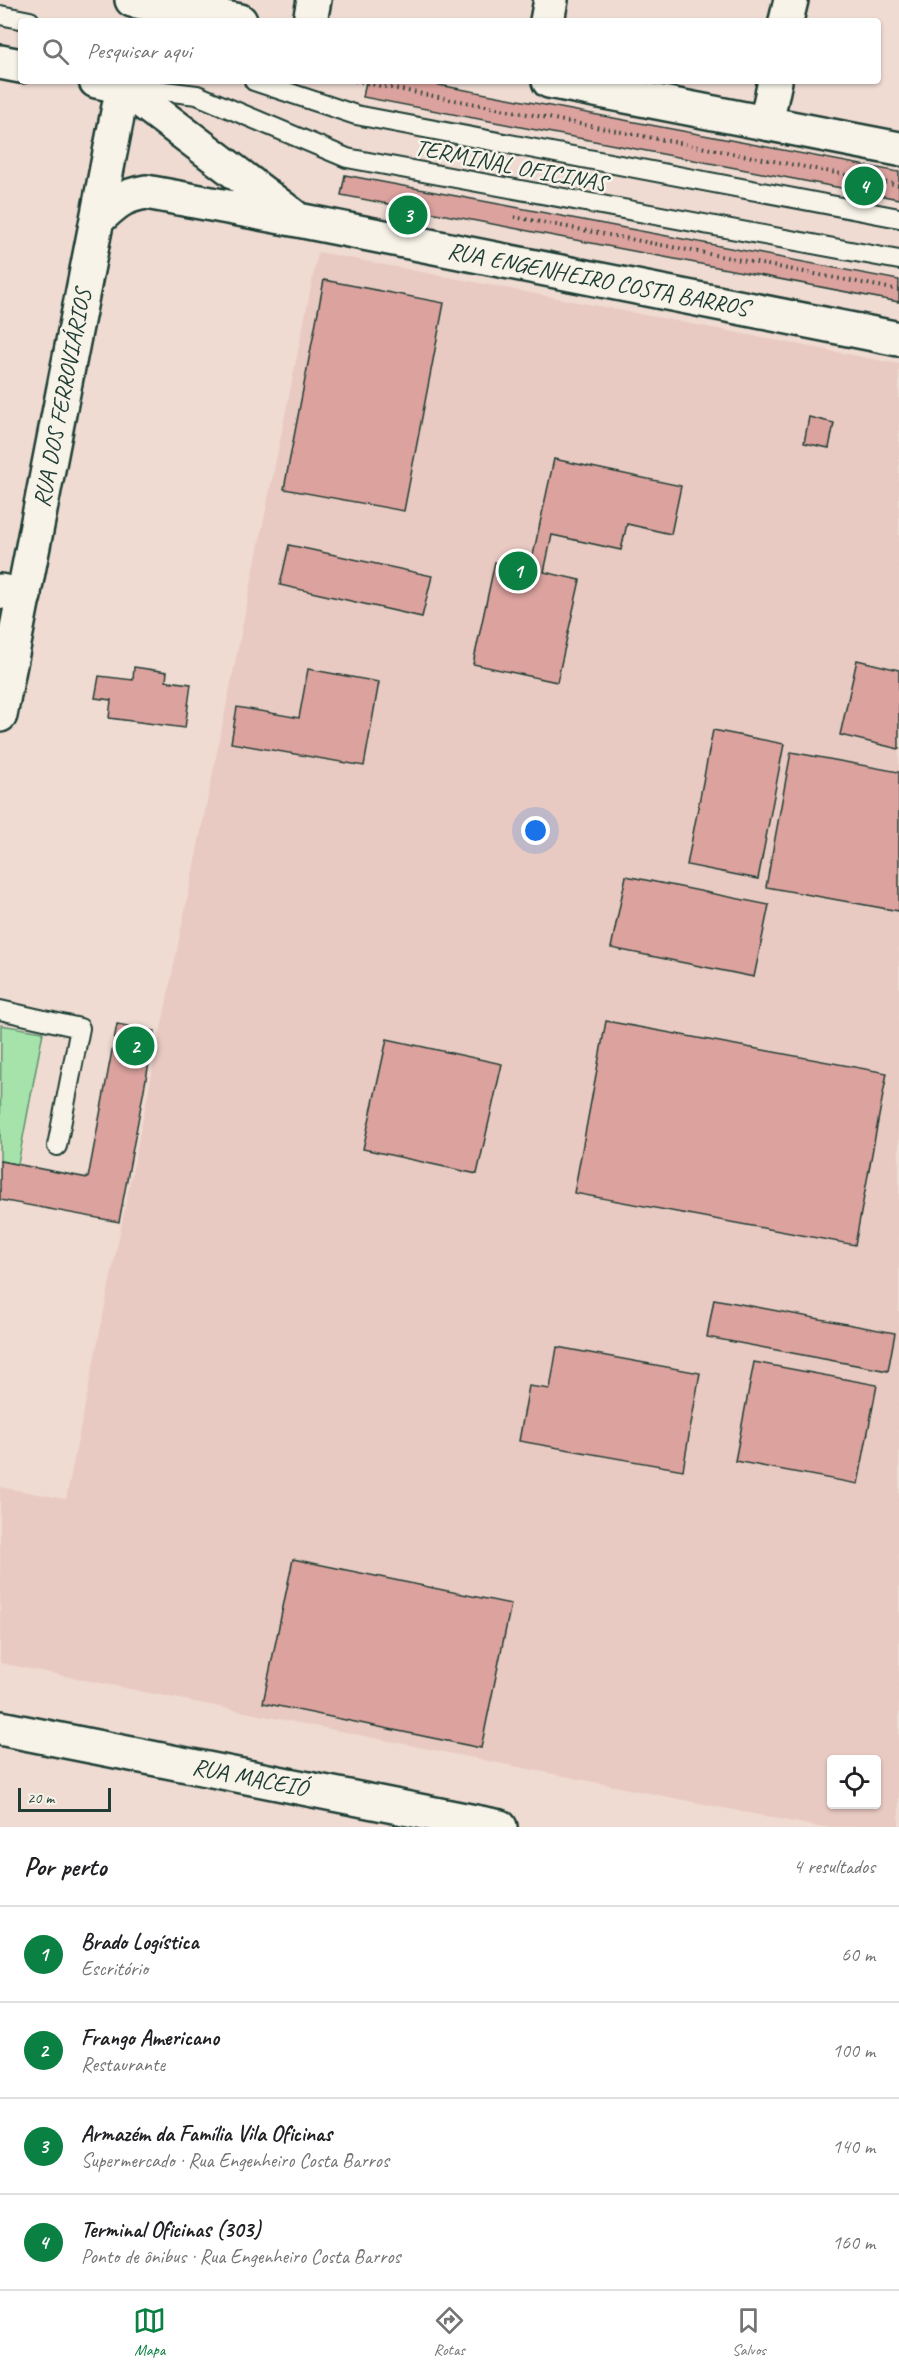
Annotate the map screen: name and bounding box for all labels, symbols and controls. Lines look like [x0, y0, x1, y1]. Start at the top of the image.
search box [18, 18, 881, 84]
icon: search [39, 35, 72, 68]
text: Pesquisar aqui [87, 37, 192, 65]
street label: TERMINAL OFICINAS [412, 132, 613, 199]
pin: 4 [844, 164, 884, 208]
pin: 3 [388, 192, 428, 238]
street label: RUA ENGENHEIRO COSTA BARROS [445, 235, 755, 324]
street label: RUA DOS FERROVIÁRIOS [26, 283, 98, 510]
pin: 1 [498, 548, 538, 594]
your location [521, 816, 550, 845]
pin: 2 [116, 1024, 154, 1068]
street label: RUA MACEIÓ [190, 1751, 313, 1803]
map controls [827, 1755, 881, 1809]
button: locate [827, 1755, 881, 1809]
scale bar [18, 1785, 111, 1812]
text: 20 m [27, 1788, 54, 1808]
text: Por perto [24, 1850, 106, 1883]
text: 4 resultados [793, 1854, 875, 1879]
text: Brado Logística [81, 1928, 198, 1956]
text: 1 [39, 1942, 48, 1967]
text: 60 m [841, 1942, 875, 1967]
text: Escritório [81, 1956, 148, 1981]
text: Frango Americano [81, 2024, 219, 2052]
text: 2 [39, 2038, 48, 2063]
text: 100 m [832, 2038, 875, 2063]
text: Restaurante [81, 2052, 165, 2077]
text: Armazém da Família Vila Oficinas [81, 2120, 332, 2148]
text: 3 [39, 2134, 48, 2159]
text: 140 m [832, 2134, 875, 2159]
text: Supermercado · Rua Engenheiro Costa Barros [81, 2148, 389, 2173]
text: Terminal Oficinas (303) [81, 2216, 261, 2244]
text: 4 [39, 2230, 48, 2255]
text: 160 m [832, 2230, 875, 2255]
text: Ponto de ônibus · Rua Engenheiro Costa Barros [81, 2244, 400, 2269]
tab: Mapa [133, 2304, 166, 2360]
tab: Rotas [433, 2304, 466, 2360]
tab: Salvos [732, 2304, 766, 2360]

